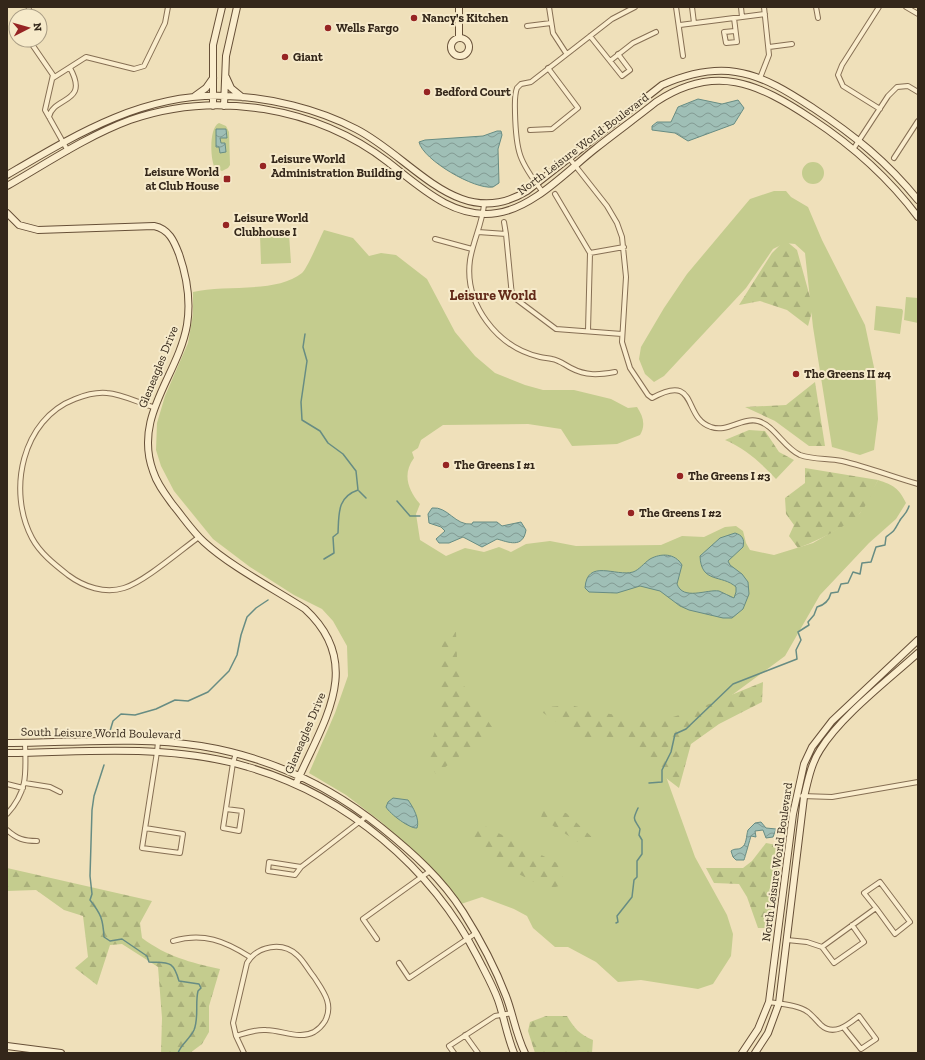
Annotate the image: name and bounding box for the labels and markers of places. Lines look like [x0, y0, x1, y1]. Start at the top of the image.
place label: Nancy's Kitchen [422, 11, 508, 25]
marker: Nancy's Kitchen [409, 13, 419, 23]
place label: Wells Fargo [336, 21, 399, 35]
marker: Wells Fargo [323, 23, 333, 33]
place label: Giant [293, 50, 323, 64]
marker: Giant [280, 52, 290, 62]
place label: Bedford Court [435, 85, 511, 99]
marker: Bedford Court [422, 87, 432, 97]
place label: Leisure World Administration Building [271, 152, 402, 180]
marker: Leisure World Administration Building [258, 161, 268, 171]
place label: Leisure World at Club House [145, 165, 219, 193]
marker: Leisure World at Club House [222, 174, 232, 184]
place label: Leisure World Clubhouse I [234, 211, 309, 239]
marker: Leisure World Clubhouse I [221, 220, 231, 230]
place label: The Greens II #4 [804, 367, 891, 381]
marker: The Greens II #4 [791, 369, 801, 379]
place label: The Greens I #1 [454, 458, 535, 472]
marker: The Greens I #1 [441, 460, 451, 470]
place label: The Greens I #3 [688, 469, 771, 483]
marker: The Greens I #3 [675, 471, 685, 481]
place label: The Greens I #2 [639, 506, 722, 520]
marker: The Greens I #2 [626, 508, 636, 518]

